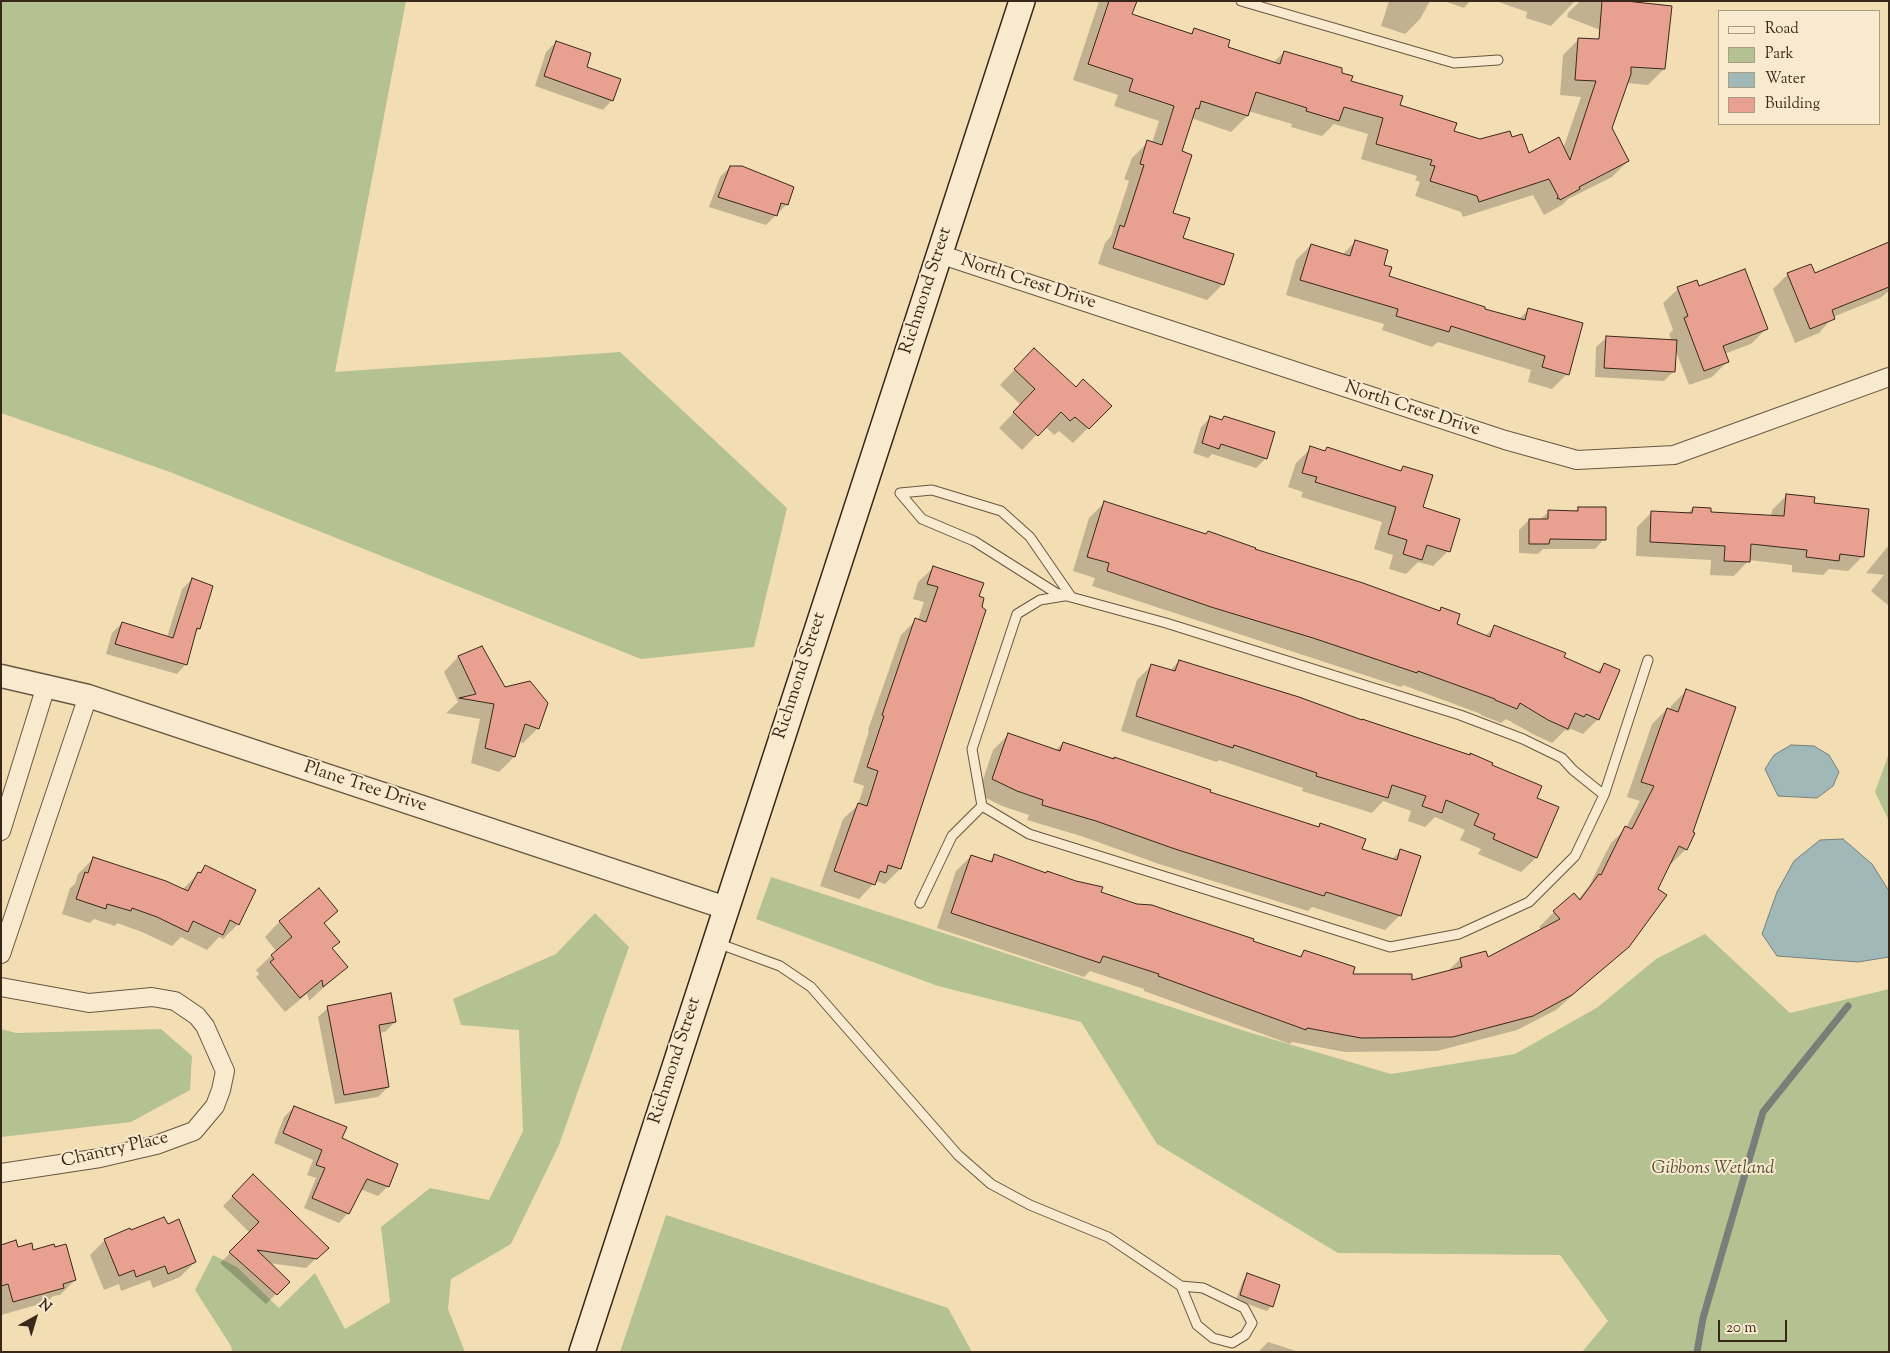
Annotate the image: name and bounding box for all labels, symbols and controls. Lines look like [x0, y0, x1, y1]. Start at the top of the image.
legend [1718, 10, 1880, 125]
text: Road [1765, 19, 1799, 40]
text: Park [1765, 44, 1794, 65]
text: Water [1765, 69, 1805, 90]
text: Building [1765, 94, 1820, 115]
street label: Richmond Street [896, 225, 958, 357]
street label: North Crest Drive [958, 251, 1098, 315]
street label: North Crest Drive [1342, 378, 1482, 442]
street label: Richmond Street [770, 610, 832, 742]
street label: Plane Tree Drive [301, 758, 429, 818]
street label: Richmond Street [645, 995, 707, 1127]
street label: Chantry Place [59, 1128, 171, 1174]
park label: Gibbons Wetland [1651, 1159, 1775, 1181]
north arrow [10, 1293, 60, 1343]
text: N [34, 1295, 55, 1318]
scale bar [1720, 1310, 1789, 1342]
text: 20 m [1726, 1318, 1757, 1339]

